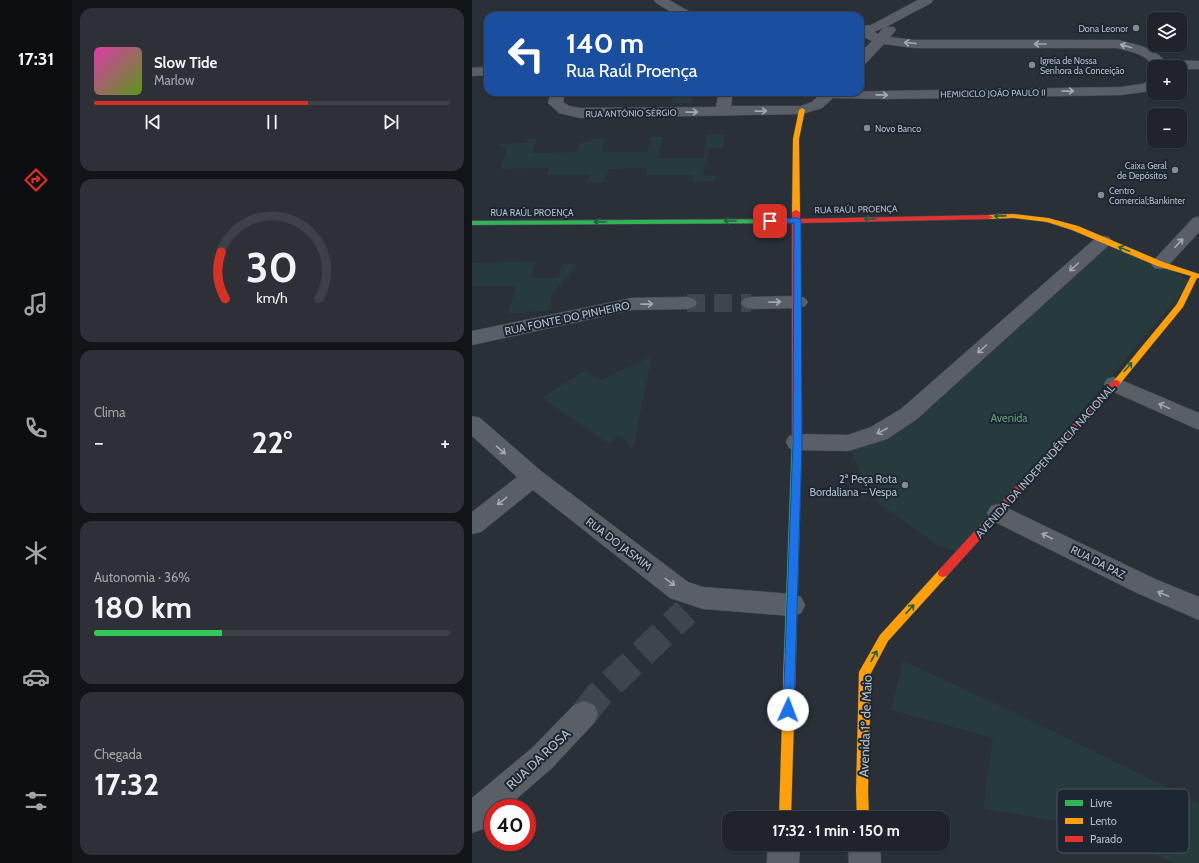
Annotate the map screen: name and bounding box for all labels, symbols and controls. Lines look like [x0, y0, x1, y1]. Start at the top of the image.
map controls [1147, 12, 1187, 148]
button: layers [1147, 12, 1187, 52]
place label: Dona Leonor [1078, 23, 1128, 34]
marker: Dona Leonor [1131, 23, 1141, 33]
text: 140 m [566, 26, 644, 60]
icon: left [500, 28, 552, 80]
one-way arrow [904, 39, 917, 47]
one-way arrow [1034, 40, 1047, 48]
one-way arrow [1119, 42, 1132, 50]
text: 17:31 [18, 48, 54, 70]
text: Slow Tide [154, 54, 217, 72]
place label: Igreja de Nossa Senhora da Conceição [1040, 55, 1125, 76]
text: Rua Raúl Proença [566, 60, 698, 82]
marker: Igreja de Nossa Senhora da Conceição [1027, 60, 1037, 70]
button: + [1147, 60, 1187, 100]
text: Marlow [154, 72, 194, 88]
street label: HEMICICLO JOÃO PAULO II [940, 87, 1046, 99]
one-way arrow [1061, 88, 1074, 95]
one-way arrow [875, 91, 888, 99]
street label: RUA ANTÓNIO SÉRGIO [585, 106, 677, 119]
one-way arrow [754, 107, 767, 115]
one-way arrow [685, 108, 698, 116]
button: − [1147, 108, 1187, 148]
icon: previous [142, 111, 164, 133]
icon: pause [261, 111, 283, 133]
icon: next [380, 111, 402, 133]
marker: Novo Banco [862, 123, 872, 133]
place label: Novo Banco [875, 123, 921, 134]
place label: Caixa Geral de Depósitos [1117, 160, 1168, 181]
marker: Caixa Geral de Depósitos [1170, 165, 1180, 175]
icon: directions [22, 166, 50, 194]
place label: Centro Comercial;Bankinter [1109, 185, 1185, 206]
marker: Centro Comercial;Bankinter [1096, 190, 1106, 200]
street label: RUA RAÚL PROENÇA [814, 202, 898, 215]
pin [753, 204, 787, 238]
street label: RUA RAÚL PROENÇA [490, 206, 574, 218]
icon: arrive [759, 210, 781, 232]
one-way arrow [994, 213, 1007, 220]
one-way arrow [864, 215, 877, 223]
one-way arrow [724, 217, 737, 225]
one-way arrow [594, 218, 607, 226]
one-way arrow [1175, 238, 1184, 248]
text: 30 [246, 241, 298, 291]
one-way arrow [1118, 245, 1130, 253]
one-way arrow [1069, 263, 1079, 272]
text: km/h [256, 288, 288, 306]
icon: music [22, 290, 50, 318]
street label: RUA FONTE DO PINHEIRO [503, 298, 631, 338]
one-way arrow [768, 299, 781, 306]
one-way arrow [640, 300, 653, 308]
one-way arrow [977, 345, 988, 354]
one-way arrow [1124, 362, 1133, 373]
street label: AVENIDA DA INDEPENDÊNCIA NACIONAL [972, 381, 1118, 541]
one-way arrow [1158, 402, 1170, 409]
text: Clima [94, 404, 125, 420]
park label: Avenida [990, 411, 1028, 425]
icon: phone [22, 414, 50, 442]
text: 22° [252, 424, 292, 461]
one-way arrow [876, 428, 888, 435]
text: − [94, 429, 104, 456]
text: + [440, 429, 450, 456]
one-way arrow [496, 445, 506, 455]
place label: 2ª Peça Rota Bordaliana – Vespa [809, 472, 898, 499]
marker: 2ª Peça Rota Bordaliana – Vespa [900, 480, 910, 490]
one-way arrow [497, 497, 508, 506]
street label: RUA DO JASMIM [583, 515, 655, 573]
one-way arrow [1041, 532, 1053, 539]
icon: climate [22, 539, 50, 567]
street label: RUA DA PAZ [1068, 542, 1128, 582]
text: Autonomia · 36% [94, 569, 190, 585]
one-way arrow [664, 578, 675, 586]
text: 180 km [94, 589, 192, 626]
one-way arrow [1157, 589, 1169, 597]
one-way arrow [906, 604, 915, 615]
one-way arrow [871, 650, 879, 662]
icon: car [22, 663, 50, 691]
street label: Avenida 1º de Maio [855, 675, 875, 777]
position arrow [767, 689, 809, 731]
street label: RUA DA ROSA [503, 725, 573, 793]
text: Chegada [94, 746, 142, 762]
text: 17:32 [94, 766, 159, 803]
icon: filters [22, 787, 50, 815]
legend [1057, 789, 1189, 853]
text: Livre [1090, 796, 1113, 810]
speed limit sign: 40 [484, 799, 536, 851]
text: Lento [1090, 814, 1117, 828]
text: 17:32 · 1 min · 150 m [772, 822, 900, 840]
text: Parado [1090, 832, 1122, 846]

